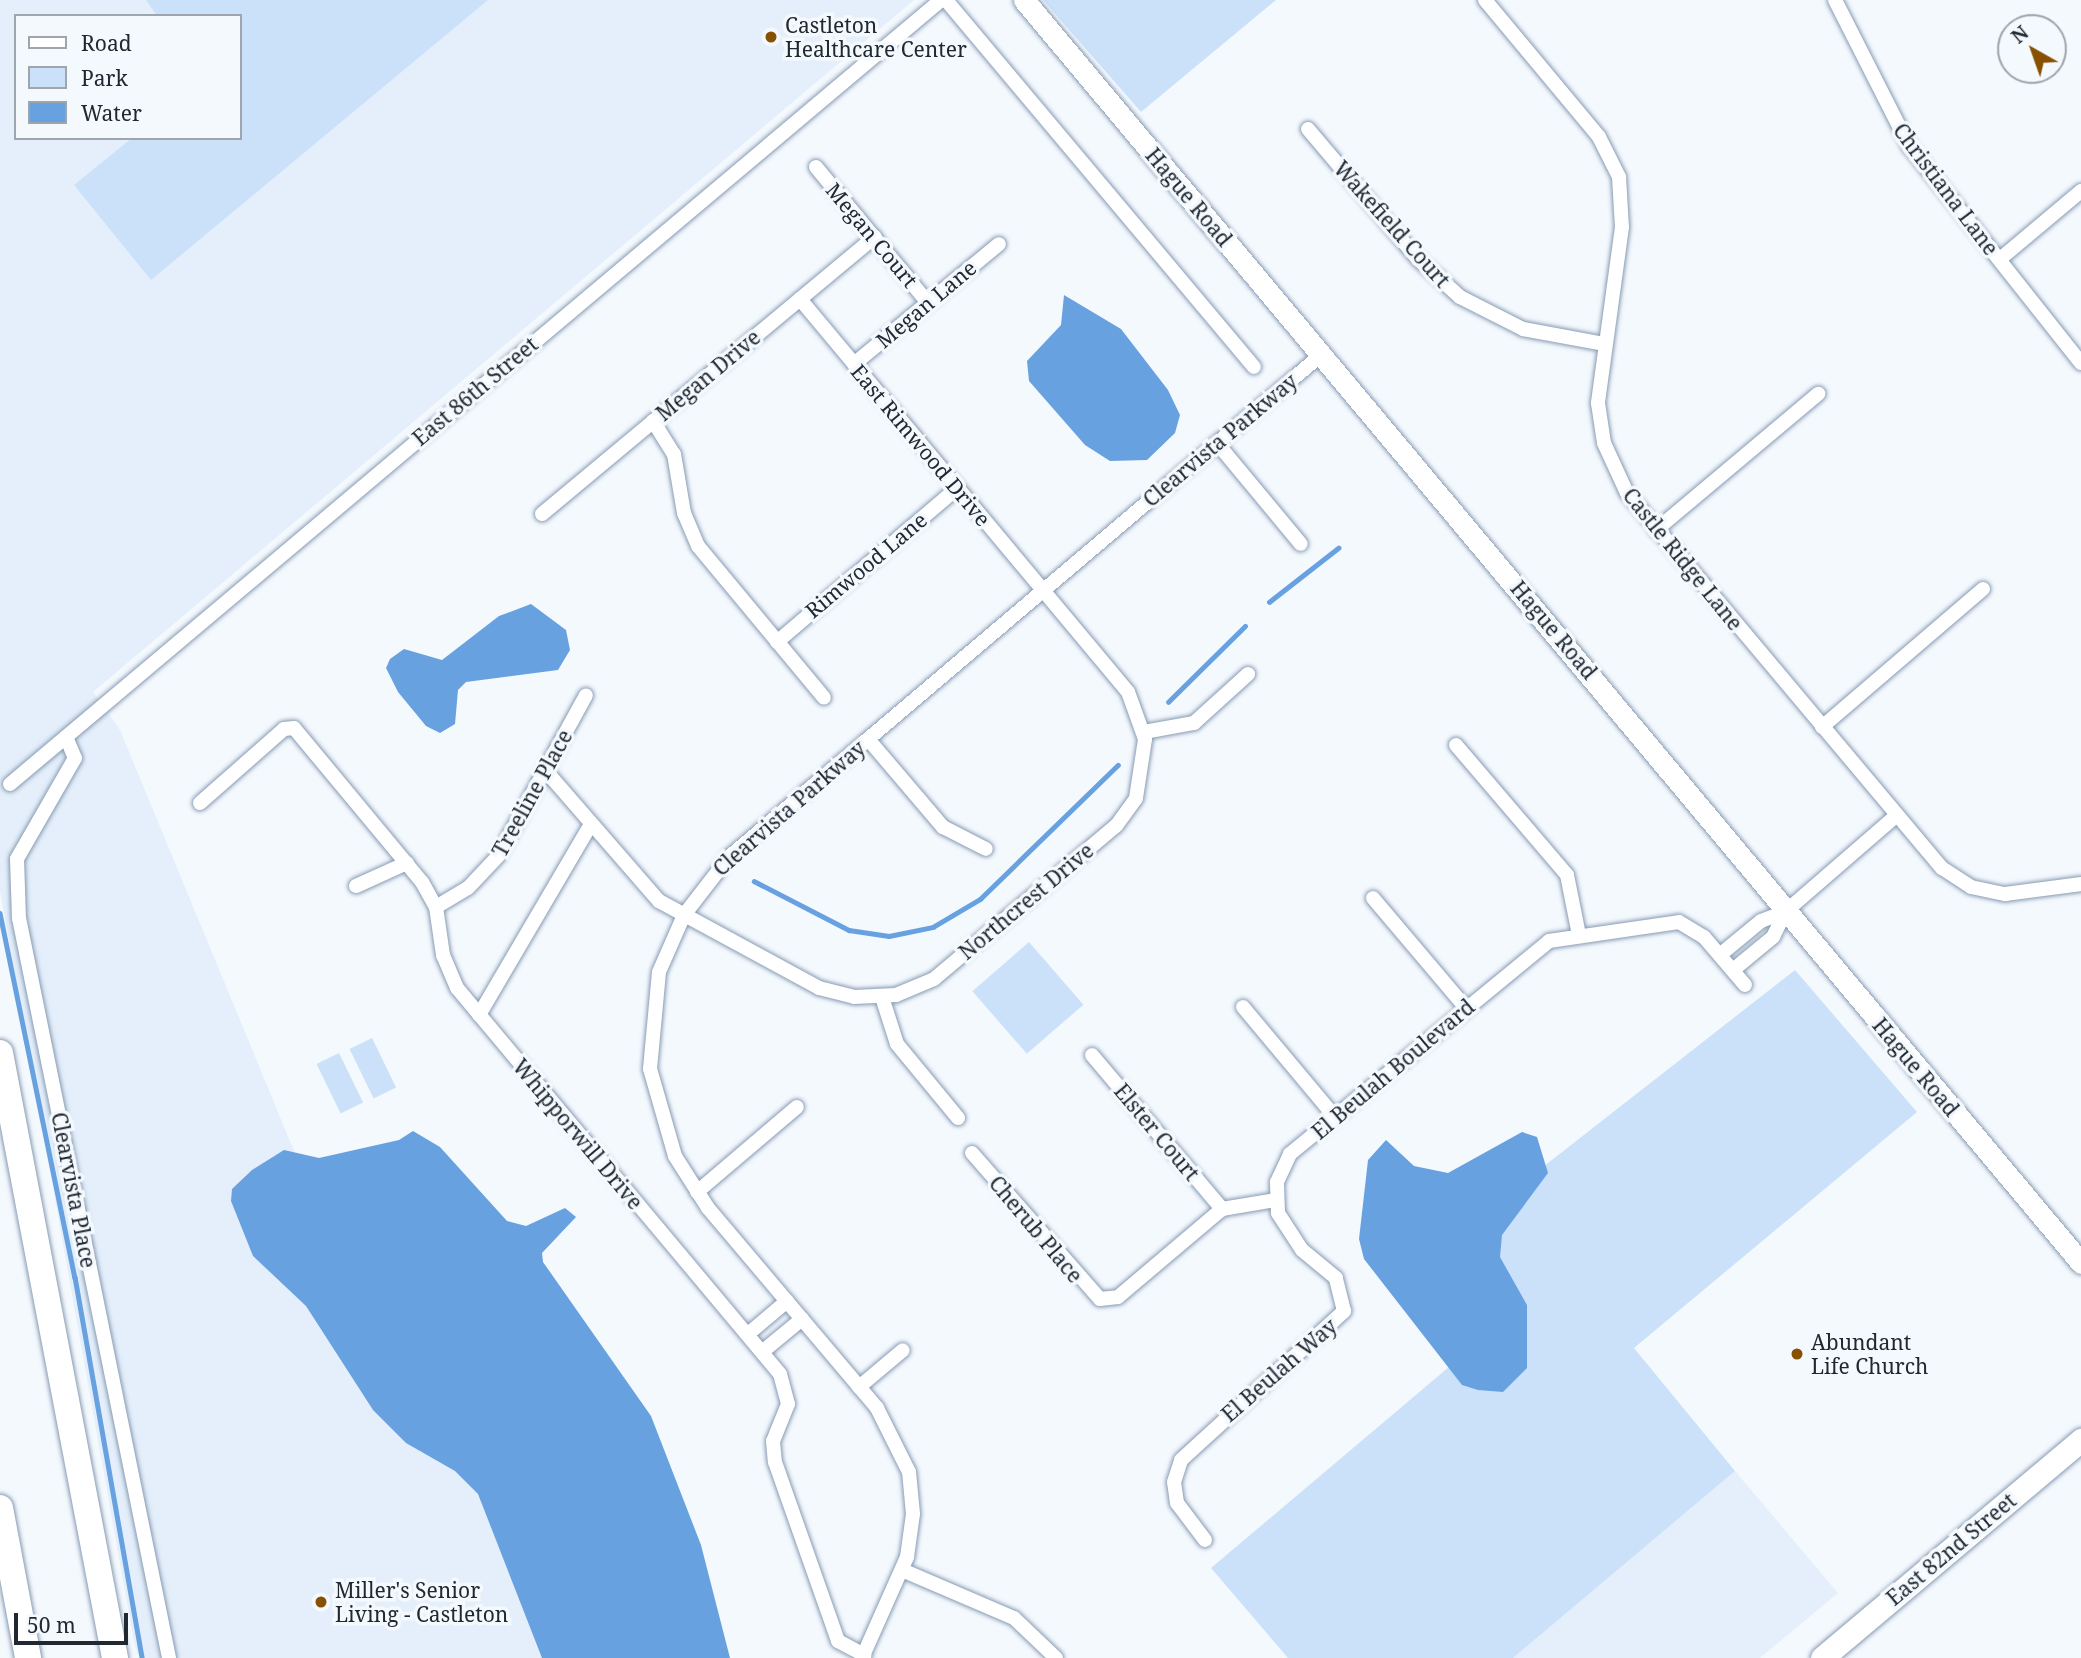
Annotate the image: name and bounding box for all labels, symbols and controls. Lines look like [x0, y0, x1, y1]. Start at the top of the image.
place label: Castleton Healthcare Center [785, 12, 967, 62]
legend [14, 14, 242, 140]
north arrow [1997, 14, 2067, 84]
text: N [2006, 20, 2034, 49]
text: Road [81, 29, 132, 57]
marker: Castleton Healthcare Center [763, 29, 779, 45]
text: Park [81, 64, 128, 92]
text: Water [81, 99, 142, 127]
street label: Christiana Lane [1888, 118, 2004, 260]
street label: Hague Road [1141, 143, 1237, 251]
street label: Wakefield Court [1329, 156, 1455, 292]
street label: Megan Court [821, 178, 923, 292]
street label: Megan Lane [871, 255, 981, 353]
street label: Megan Drive [651, 324, 765, 426]
street label: East 86th Street [407, 331, 543, 451]
street label: East Rimwood Drive [846, 359, 996, 531]
street label: Clearvista Parkway [1138, 368, 1302, 512]
street label: Castle Ridge Lane [1618, 483, 1748, 635]
street label: Rimwood Lane [800, 507, 932, 623]
street label: Hague Road [1506, 576, 1602, 684]
street label: Treeline Place [487, 725, 577, 861]
street label: Clearvista Parkway [708, 735, 870, 881]
street label: Northcrest Drive [954, 837, 1098, 965]
street label: El Beulah Boulevard [1307, 994, 1479, 1144]
street label: Hague Road [1868, 1013, 1964, 1121]
street label: Whipporwill Drive [508, 1054, 648, 1214]
street label: Elster Court [1109, 1078, 1205, 1186]
street label: Clearvista Place [47, 1110, 101, 1270]
street label: Cherub Place [984, 1170, 1088, 1288]
street label: El Beulah Way [1216, 1313, 1342, 1427]
place label: Abundant Life Church [1811, 1329, 1928, 1379]
marker: Abundant Life Church [1789, 1346, 1805, 1362]
street label: East 82nd Street [1881, 1488, 2021, 1610]
place label: Miller's Senior Living - Castleton [335, 1577, 508, 1627]
marker: Miller's Senior Living - Castleton [313, 1594, 329, 1610]
scale bar [18, 1598, 131, 1642]
text: 50 m [27, 1611, 76, 1639]

